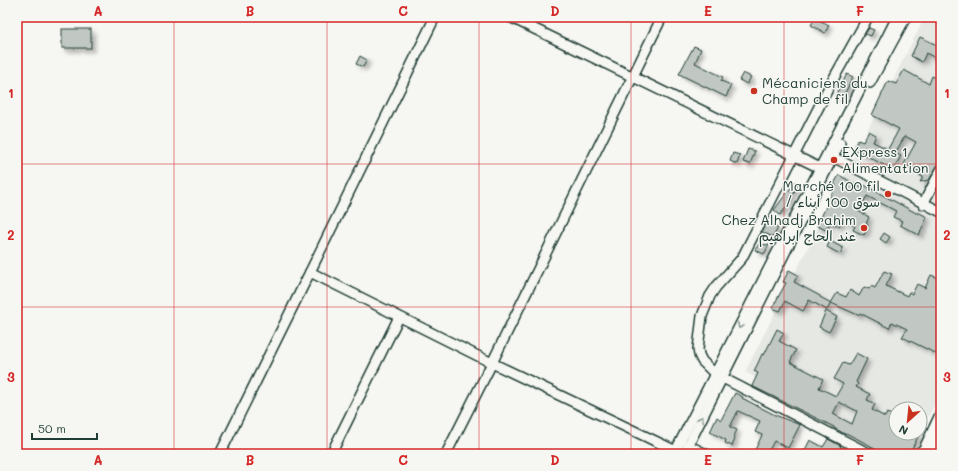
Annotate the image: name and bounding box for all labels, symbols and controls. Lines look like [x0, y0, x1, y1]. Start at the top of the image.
text: A [93, 2, 103, 19]
text: B [246, 2, 255, 19]
text: C [398, 2, 408, 19]
text: D [550, 2, 560, 19]
text: E [704, 2, 712, 19]
text: F [856, 2, 864, 19]
place label: Mécaniciens du Champ de fil [762, 73, 868, 108]
text: 1 [8, 84, 14, 101]
text: 1 [944, 84, 950, 101]
marker: Mécaniciens du Champ de fil [749, 86, 759, 96]
place label: EXpress 1 Alimentation [842, 142, 928, 177]
marker: EXpress 1 Alimentation [829, 155, 839, 165]
place label: Marché 100 fil / سوق 100 أبناء [783, 176, 880, 211]
marker: Marché 100 fil / سوق 100 أبناء [883, 189, 893, 199]
place label: Chez Alhadj Brahim عند الحاج ابراهيم [722, 210, 856, 247]
marker: Chez Alhadj Brahim عند الحاج ابراهيم [859, 223, 869, 233]
text: 2 [7, 226, 15, 243]
text: 2 [943, 226, 951, 243]
one-way arrow [737, 322, 744, 329]
text: 3 [7, 368, 15, 385]
text: 3 [943, 368, 951, 385]
north arrow [888, 401, 928, 441]
scale bar [32, 415, 97, 441]
one-way arrow [696, 416, 704, 423]
text: 50 m [38, 420, 66, 436]
text: N [896, 422, 910, 439]
text: A [93, 451, 103, 468]
text: B [246, 451, 255, 468]
text: C [398, 451, 408, 468]
text: D [550, 451, 560, 468]
text: E [704, 451, 712, 468]
text: F [856, 451, 864, 468]

